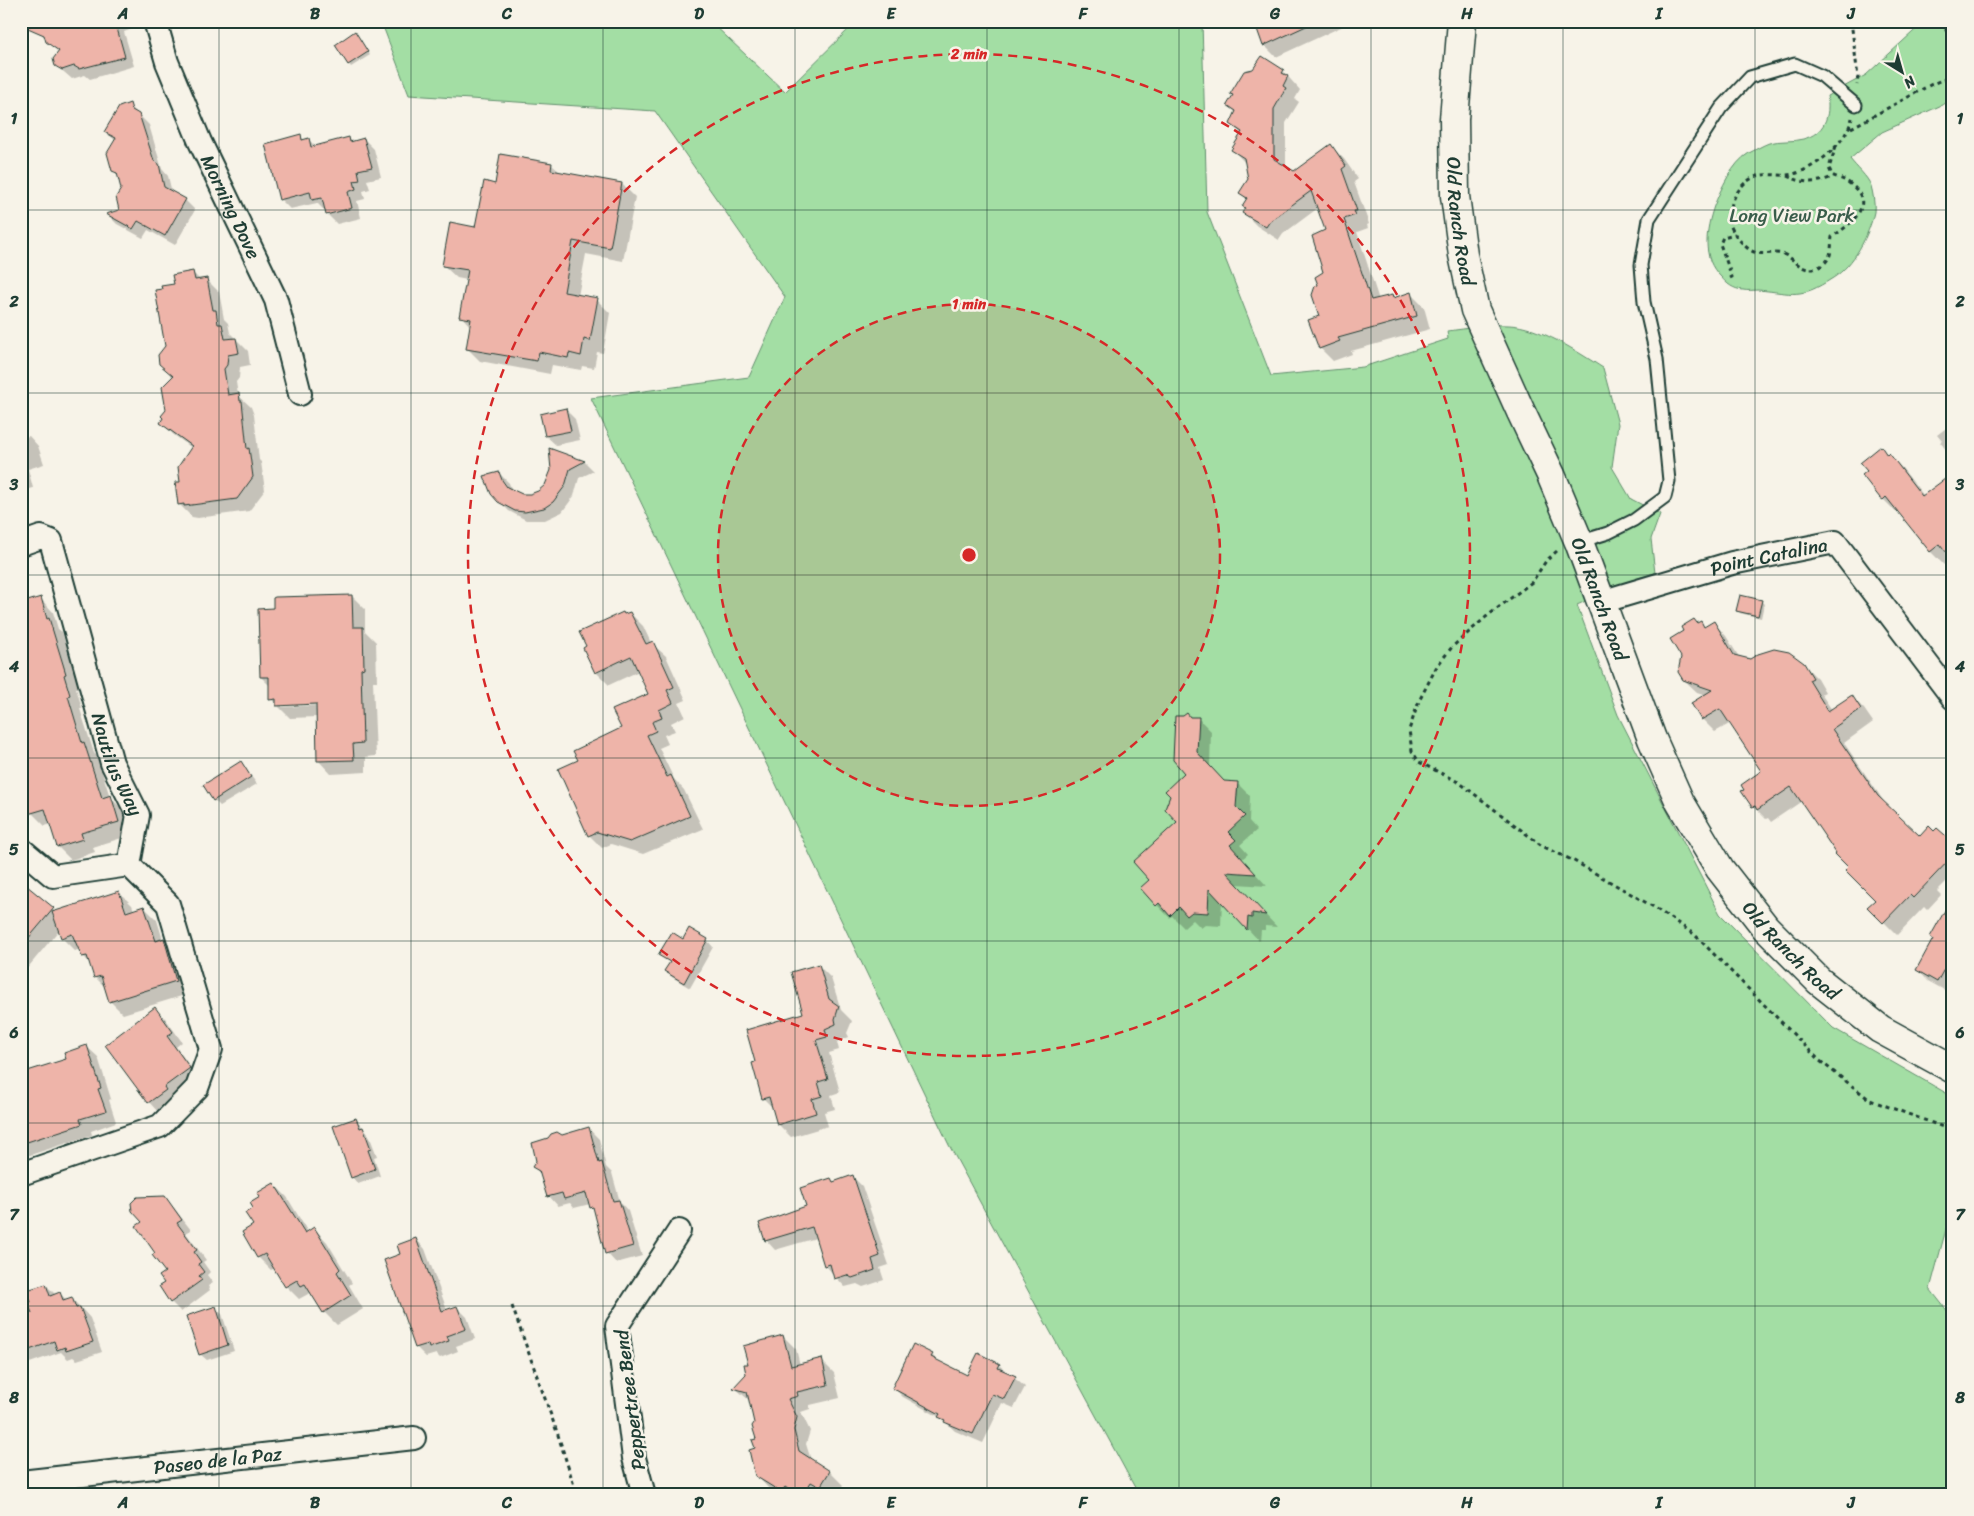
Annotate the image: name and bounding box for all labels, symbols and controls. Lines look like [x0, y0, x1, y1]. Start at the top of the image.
text: A [117, 0, 128, 28]
text: B [310, 0, 321, 28]
text: C [501, 0, 513, 28]
text: D [694, 0, 704, 28]
text: E [887, 0, 897, 28]
text: F [1078, 0, 1089, 28]
text: G [1269, 0, 1281, 28]
text: H [1460, 0, 1473, 28]
text: I [1655, 0, 1664, 28]
text: J [1846, 0, 1856, 28]
text: 2 min [950, 41, 988, 67]
north arrow [1876, 48, 1926, 98]
text: N [1898, 68, 1922, 95]
text: 1 [11, 104, 18, 133]
text: 1 [1957, 104, 1964, 133]
street label: Morning Dove [192, 149, 271, 265]
street label: Old Ranch Road [1438, 157, 1486, 291]
park label: Long View Park [1729, 199, 1855, 232]
text: 2 [8, 287, 19, 316]
text: 2 [1954, 287, 1965, 316]
text: 1 min [952, 291, 987, 317]
text: 3 [9, 470, 19, 499]
text: 3 [1955, 470, 1965, 499]
street label: Point Catalina [1706, 527, 1831, 585]
street label: Old Ranch Road [1562, 532, 1639, 667]
centre of rings [960, 546, 978, 564]
text: 4 [8, 652, 19, 681]
text: 4 [1954, 652, 1965, 681]
street label: Nautilus Way [82, 709, 152, 822]
text: 5 [9, 835, 19, 864]
text: 5 [1955, 835, 1965, 864]
street label: Old Ranch Road [1734, 893, 1849, 1010]
text: 6 [8, 1018, 19, 1047]
text: 6 [1954, 1018, 1965, 1047]
text: 7 [9, 1200, 20, 1229]
text: 7 [1955, 1200, 1966, 1229]
street label: Peppertree Bend [605, 1326, 655, 1472]
text: 8 [8, 1383, 19, 1412]
text: 8 [1954, 1383, 1965, 1412]
street label: Paseo de la Paz [152, 1436, 285, 1484]
text: A [117, 1488, 128, 1516]
text: B [310, 1488, 321, 1516]
text: C [501, 1488, 513, 1516]
text: D [694, 1488, 704, 1516]
text: E [887, 1488, 897, 1516]
text: F [1078, 1488, 1089, 1516]
text: G [1269, 1488, 1281, 1516]
text: H [1460, 1488, 1473, 1516]
text: I [1655, 1488, 1664, 1516]
text: J [1846, 1488, 1856, 1516]

